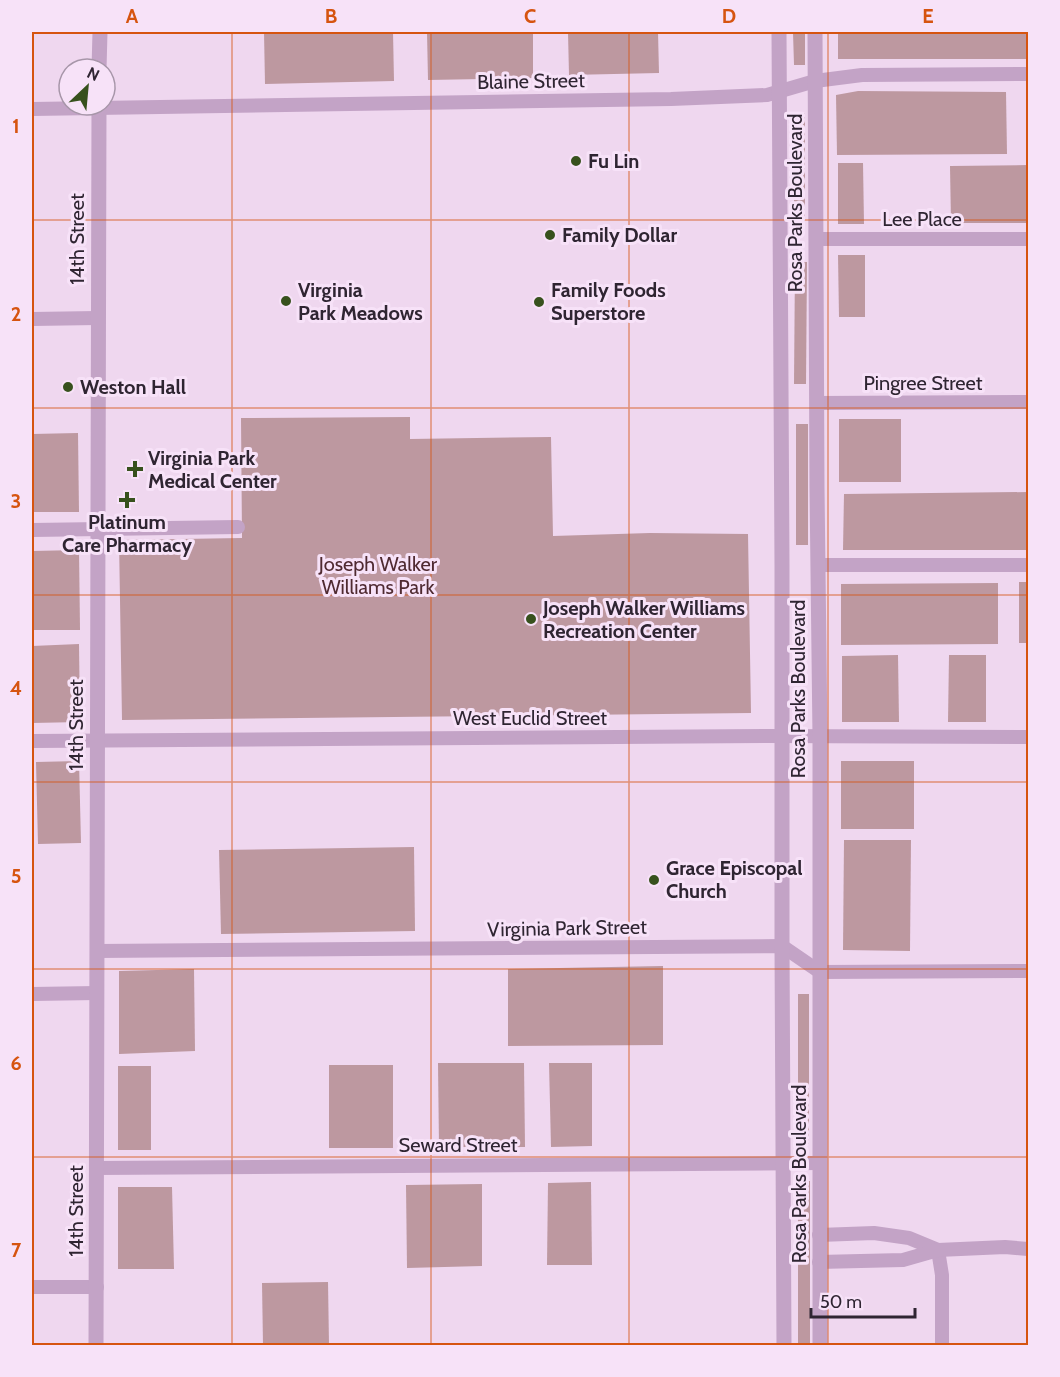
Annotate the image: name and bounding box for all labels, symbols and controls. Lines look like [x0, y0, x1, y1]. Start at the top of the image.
text: A [126, 4, 139, 28]
text: B [325, 4, 337, 28]
text: C [524, 4, 536, 28]
text: D [722, 4, 736, 28]
text: E [922, 4, 934, 28]
north arrow [57, 57, 117, 117]
text: N [84, 63, 103, 85]
street label: Blaine Street [477, 68, 585, 94]
text: 1 [12, 114, 20, 138]
street label: Rosa Parks Boulevard [783, 114, 807, 292]
place label: Fu Lin [588, 149, 639, 173]
marker: Fu Lin [569, 154, 583, 168]
street label: 14th Street [65, 193, 89, 285]
street label: Lee Place [882, 207, 962, 231]
place label: Family Dollar [562, 223, 677, 247]
marker: Family Dollar [543, 228, 557, 242]
place label: Virginia Park Meadows [298, 278, 423, 325]
place label: Family Foods Superstore [551, 278, 666, 325]
marker: Virginia Park Meadows [279, 294, 293, 308]
marker: Family Foods Superstore [532, 295, 546, 309]
text: 2 [11, 302, 21, 326]
street label: Pingree Street [863, 371, 983, 395]
place label: Weston Hall [80, 375, 186, 399]
marker: Weston Hall [61, 380, 75, 394]
place label: Virginia Park Medical Center [148, 446, 277, 493]
marker: Virginia Park Medical Center [126, 460, 144, 478]
text: 3 [11, 489, 21, 513]
marker: Platinum Care Pharmacy [120, 493, 134, 507]
place label: Platinum Care Pharmacy [62, 510, 192, 557]
park label: Joseph Walker Williams Park [318, 552, 438, 599]
place label: Joseph Walker Williams Recreation Center [542, 596, 745, 643]
street label: Rosa Parks Boulevard [786, 600, 810, 778]
marker: Joseph Walker Williams Recreation Center [524, 612, 538, 626]
text: 4 [10, 676, 22, 700]
street label: 14th Street [64, 679, 88, 771]
street label: West Euclid Street [453, 706, 607, 730]
place label: Grace Episcopal Church [666, 856, 802, 903]
text: 5 [11, 864, 21, 888]
marker: Grace Episcopal Church [647, 873, 661, 887]
street label: Virginia Park Street [487, 915, 647, 941]
text: 6 [10, 1051, 22, 1075]
street label: Rosa Parks Boulevard [787, 1085, 811, 1263]
street label: Seward Street [399, 1133, 518, 1157]
street label: 14th Street [64, 1165, 88, 1257]
text: 7 [11, 1238, 22, 1262]
scale bar [811, 1281, 914, 1319]
text: 50 m [820, 1291, 862, 1313]

